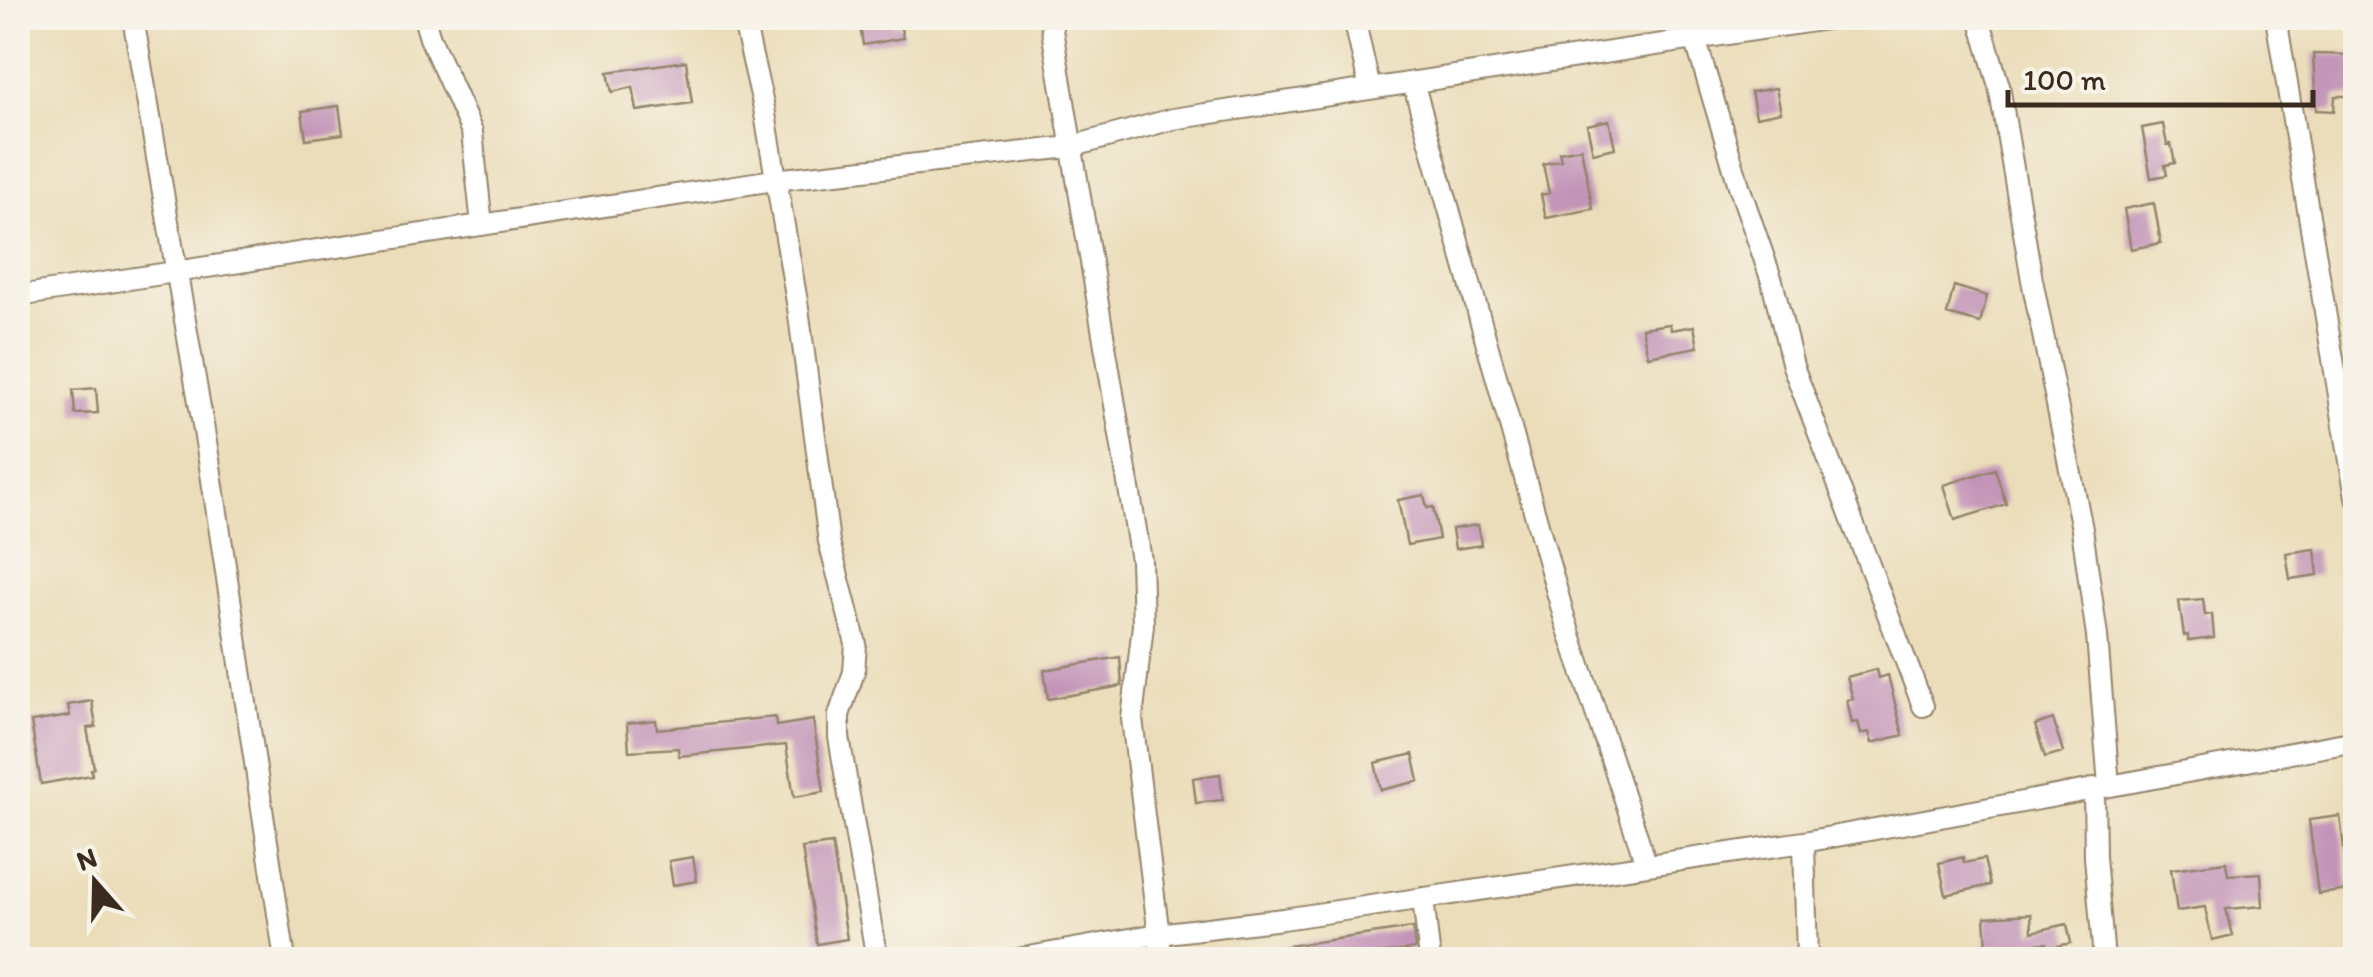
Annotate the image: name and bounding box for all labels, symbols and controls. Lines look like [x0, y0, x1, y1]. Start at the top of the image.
scale bar [2008, 45, 2313, 107]
text: 100 m [2023, 61, 2106, 98]
north arrow [45, 832, 145, 932]
text: N [72, 839, 101, 878]

